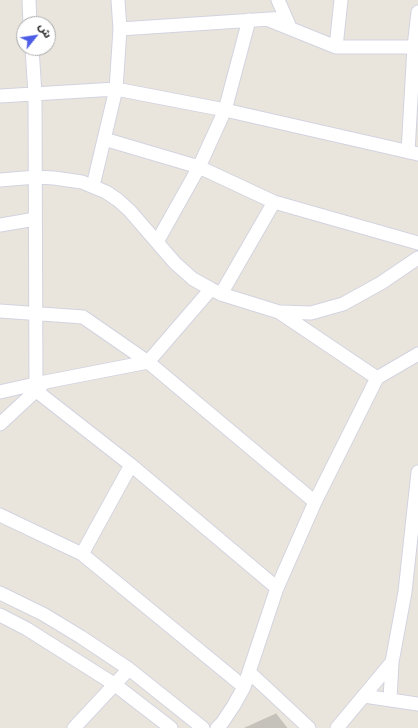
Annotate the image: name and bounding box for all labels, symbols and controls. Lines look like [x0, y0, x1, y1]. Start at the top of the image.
north arrow [16, 16, 56, 56]
text: ش [37, 21, 54, 40]

